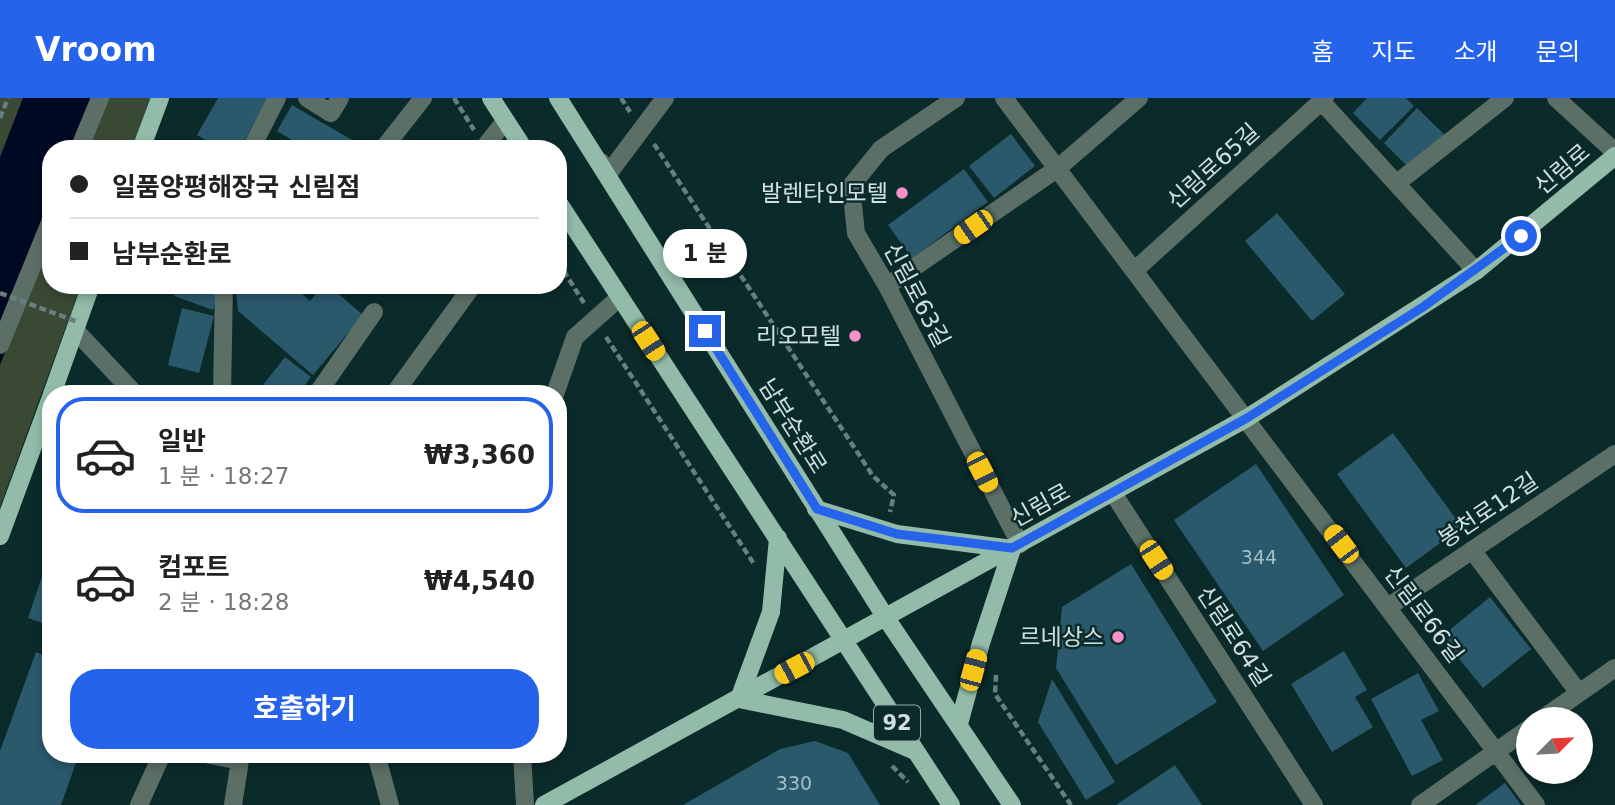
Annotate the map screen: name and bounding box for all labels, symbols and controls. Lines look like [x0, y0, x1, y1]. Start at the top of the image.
text: Vroom [35, 30, 157, 69]
text: 홈 [1311, 38, 1333, 66]
text: 지도 [1371, 38, 1416, 66]
text: 소개 [1454, 38, 1498, 66]
text: 문의 [1536, 38, 1580, 66]
street label: 신림로65길 [1162, 118, 1264, 214]
street label: 신림로 [1529, 139, 1595, 199]
text: 일품양평해장국 신림점 [112, 172, 360, 202]
place label: 발렌타인모텔 [761, 180, 888, 206]
marker: 발렌타인모텔 [894, 185, 910, 201]
car [950, 206, 997, 248]
route start [1505, 220, 1537, 252]
callout: 1 분 [663, 230, 747, 278]
text: 남부순환로 [112, 239, 232, 269]
street label: 신림로63길 [879, 239, 955, 351]
text: 1 분 [682, 240, 728, 266]
route end [689, 315, 721, 347]
car [628, 318, 669, 364]
place label: 리오모텔 [756, 323, 841, 349]
marker: 리오모텔 [847, 328, 863, 344]
street label: 남부순환로 [754, 374, 832, 478]
icon: car [74, 424, 137, 487]
text: 일반 [158, 426, 206, 456]
text: ₩3,360 [424, 440, 535, 470]
car [964, 449, 1001, 495]
text: 1 분 · 18:27 [158, 463, 289, 489]
street label: 봉천로12길 [1434, 467, 1542, 553]
street label: 신림로 [1006, 478, 1074, 532]
car [1320, 521, 1363, 567]
car [1136, 537, 1177, 583]
house number: 344 [1241, 546, 1277, 568]
icon: car [74, 550, 137, 613]
text: 컴포트 [158, 552, 230, 582]
street label: 신림로66길 [1379, 561, 1469, 667]
text: ₩4,540 [424, 566, 535, 596]
street label: 신림로64길 [1192, 581, 1276, 691]
text: 2 분 · 18:28 [158, 589, 289, 615]
place label: 르네상스 [1019, 624, 1104, 650]
marker: 르네상스 [1110, 629, 1126, 645]
car [958, 647, 989, 693]
car [771, 649, 818, 687]
button: 호출하기 [70, 669, 539, 749]
road number: 92 [874, 706, 920, 740]
north arrow [1516, 707, 1592, 784]
map controls [1516, 707, 1593, 784]
house number: 330 [776, 772, 812, 794]

